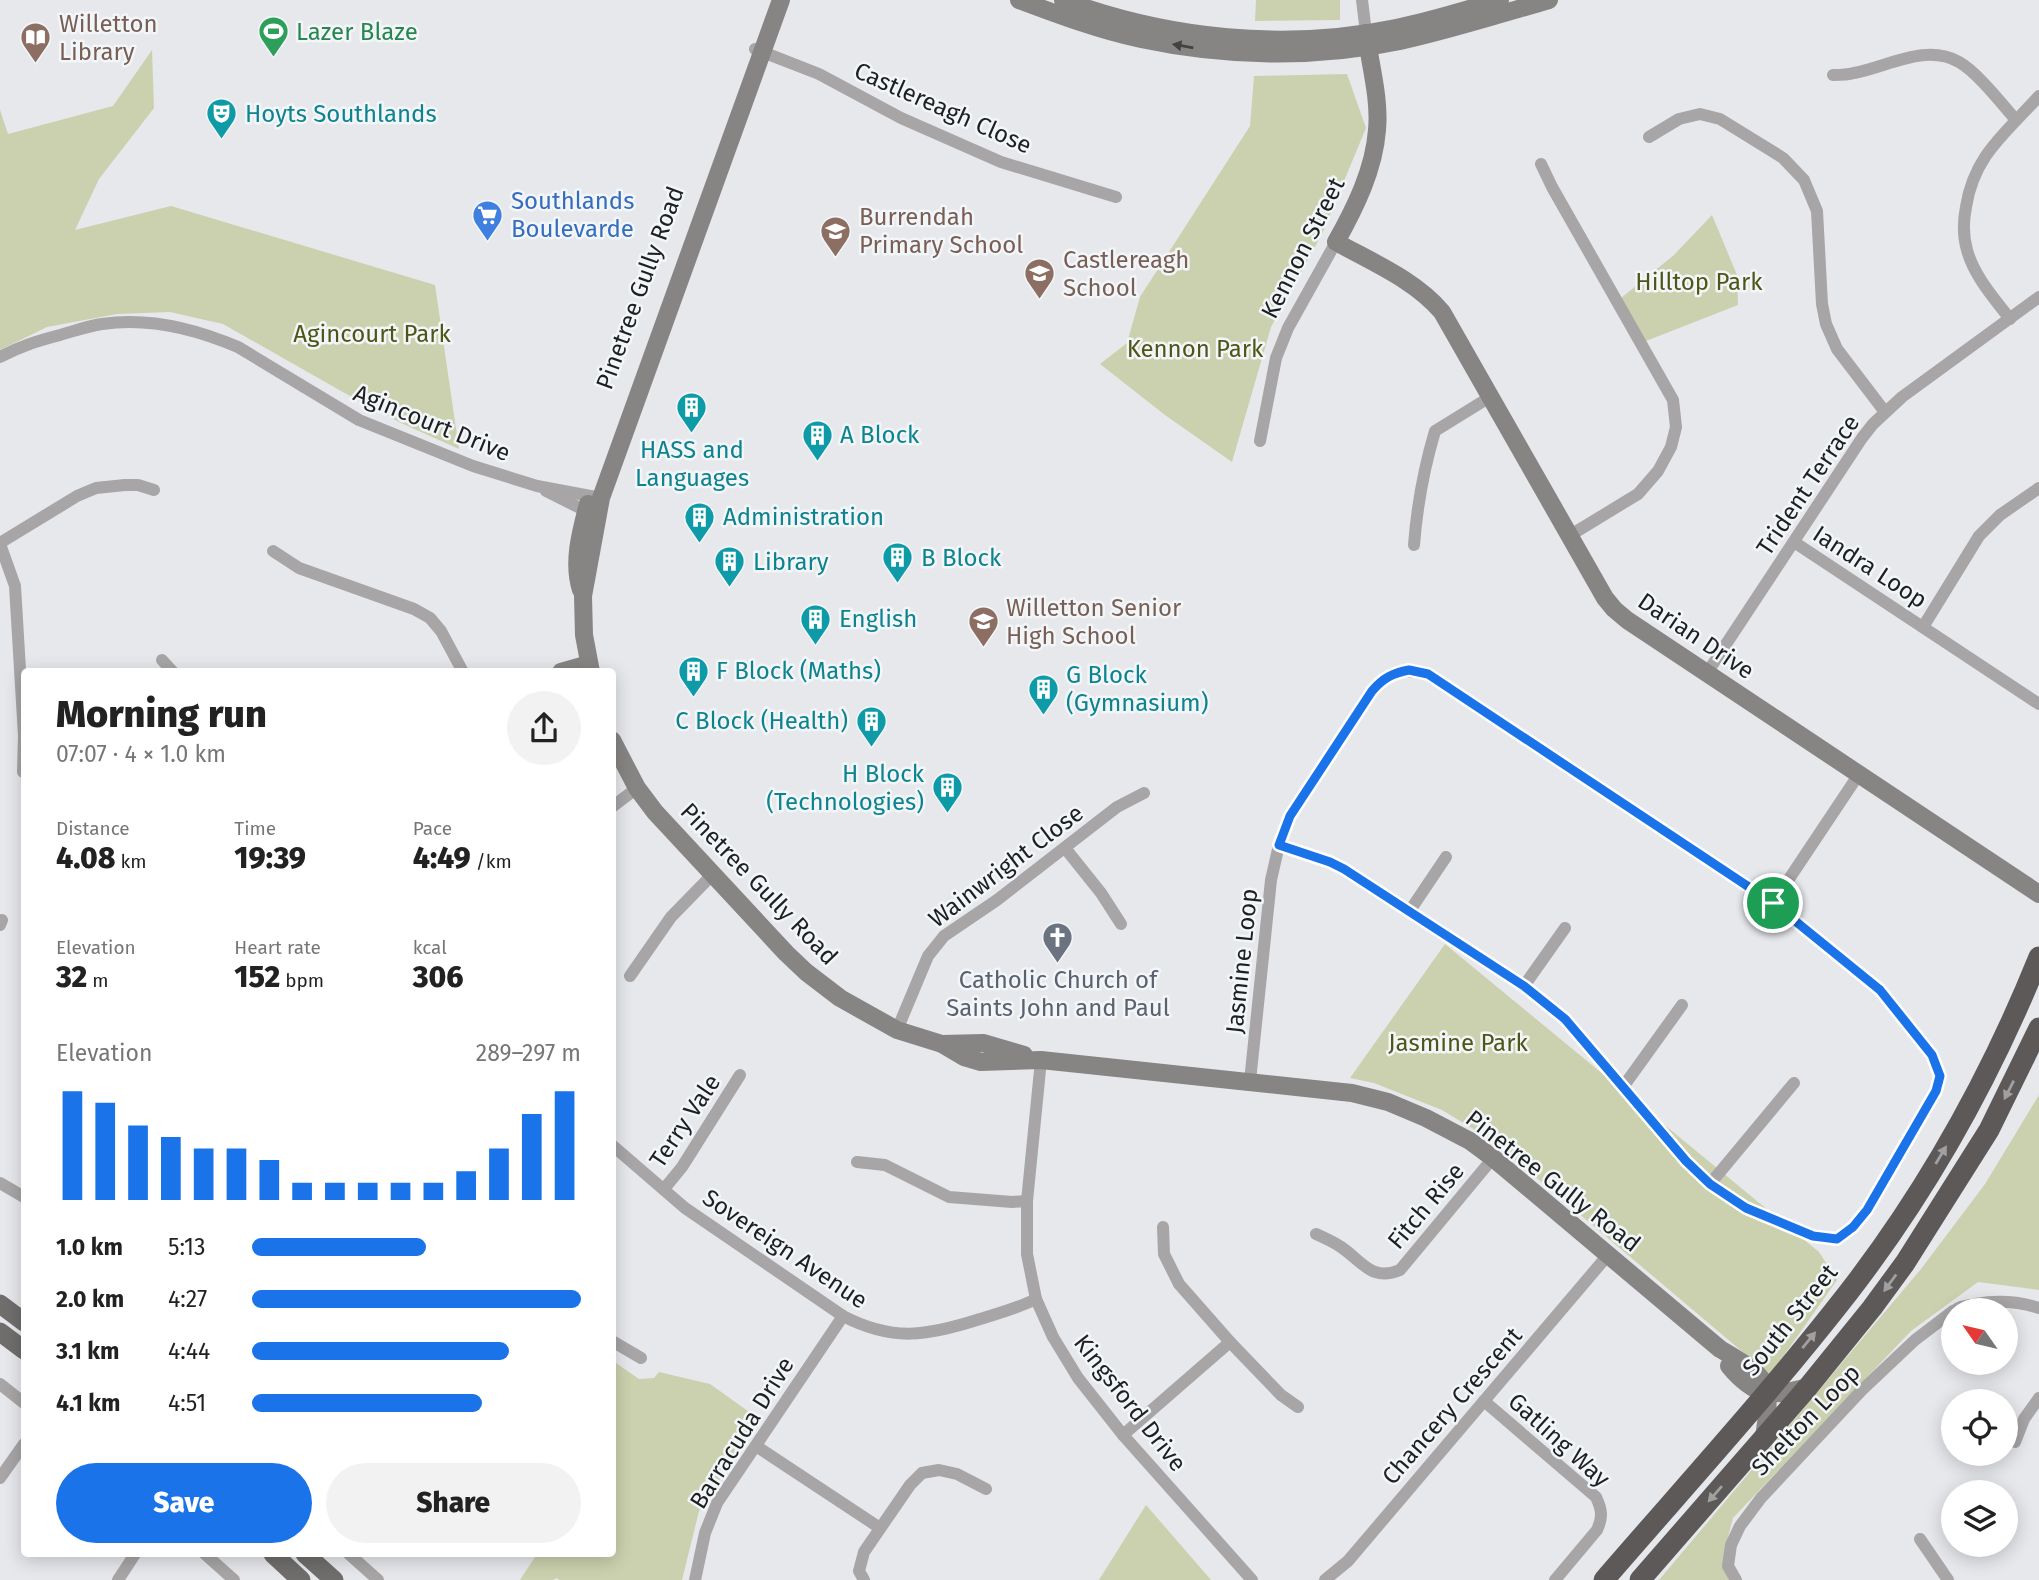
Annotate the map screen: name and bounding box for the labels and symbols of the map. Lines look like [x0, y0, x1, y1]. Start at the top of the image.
place label: Willetton Library [59, 10, 158, 66]
sports icon: Lazer Blaze [256, 15, 290, 59]
place label: Lazer Blaze [296, 18, 418, 46]
library icon: Willetton Library [19, 21, 53, 65]
one-way arrow [1172, 40, 1194, 51]
street label: Castlereagh Close [850, 56, 1036, 160]
theatre icon: Hoyts Southlands [205, 97, 239, 141]
place label: Hoyts Southlands [245, 100, 437, 128]
street label: Kennon Street [1255, 172, 1351, 323]
street label: Pinetree Gully Road [590, 183, 690, 393]
place label: Southlands Boulevarde [511, 187, 634, 243]
supermarket icon: Southlands Boulevarde [471, 198, 505, 242]
place label: Burrendah Primary School [859, 203, 1023, 259]
school or university icon: Burrendah Primary School [819, 214, 853, 258]
place label: Castlereagh School [1063, 246, 1189, 302]
school or university icon: Castlereagh School [1023, 257, 1057, 301]
park label: Hilltop Park [1635, 268, 1763, 296]
park label: Agincourt Park [293, 320, 451, 348]
park label: Kennon Park [1127, 335, 1264, 363]
street label: Agincourt Drive [350, 379, 514, 467]
building icon: HASS and Languages [675, 391, 709, 435]
street label: Trident Terrace [1751, 410, 1865, 560]
building icon: A Block [800, 418, 834, 462]
place label: A Block [840, 421, 920, 449]
place label: HASS and Languages [635, 436, 749, 492]
building icon: Administration [683, 500, 717, 544]
place label: Administration [723, 503, 884, 531]
street label: Iandra Loop [1808, 520, 1932, 614]
building icon: B Block [881, 541, 915, 585]
place label: B Block [921, 544, 1002, 572]
building icon: Library [713, 545, 747, 589]
place label: Library [753, 548, 829, 576]
street label: Darian Drive [1633, 587, 1759, 685]
place label: Willetton Senior High School [1006, 594, 1182, 650]
building icon: English [799, 602, 833, 646]
place label: English [839, 605, 917, 633]
school or university icon: Willetton Senior High School [966, 605, 1000, 649]
building icon: F Block (Maths) [676, 654, 710, 698]
place label: F Block (Maths) [716, 657, 881, 685]
place label: G Block (Gymnasium) [1066, 661, 1208, 717]
building icon: G Block (Gymnasium) [1026, 672, 1060, 716]
building icon: C Block (Health) [854, 704, 888, 748]
place label: C Block (Health) [675, 707, 848, 735]
place label: H Block (Technologies) [766, 760, 925, 816]
building icon: H Block (Technologies) [930, 771, 964, 815]
street label: Pinetree Gully Road [675, 797, 843, 971]
street label: Wainwright Close [923, 799, 1089, 933]
pin [1743, 873, 1803, 933]
street label: Jasmine Loop [1220, 887, 1264, 1035]
church icon: Catholic Church of Saints John and Paul [1041, 921, 1075, 965]
place label: Catholic Church of Saints John and Paul [946, 966, 1170, 1022]
park label: Jasmine Park [1388, 1029, 1528, 1057]
street label: Terry Vale [644, 1069, 726, 1173]
one-way arrow [2004, 1080, 2016, 1100]
street label: Pinetree Gully Road [1460, 1104, 1646, 1258]
one-way arrow [1934, 1145, 1947, 1164]
street label: Fitch Rise [1382, 1157, 1470, 1255]
street label: Sovereign Avenue [697, 1184, 873, 1314]
street label: South Street [1737, 1258, 1844, 1381]
one-way arrow [1884, 1274, 1898, 1292]
north arrow [1941, 1298, 2018, 1376]
street label: Chancery Crescent [1376, 1322, 1528, 1490]
street label: Kingsford Drive [1068, 1329, 1192, 1477]
one-way arrow [1801, 1331, 1817, 1349]
street label: Barracuda Drive [684, 1352, 800, 1514]
street label: Shelton Loop [1746, 1359, 1866, 1481]
street label: Gatling Way [1502, 1387, 1616, 1493]
one-way arrow [1708, 1485, 1723, 1502]

